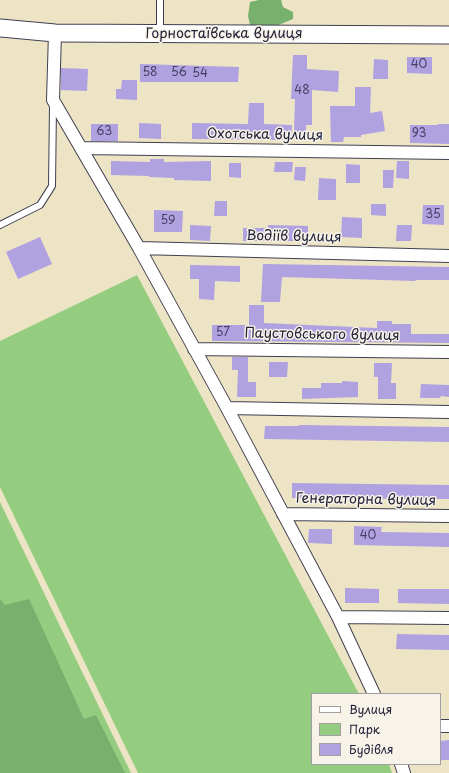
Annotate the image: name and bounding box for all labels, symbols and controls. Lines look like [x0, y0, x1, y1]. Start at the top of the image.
street label: Горностаївська вулиця [146, 26, 302, 42]
house number: 40 [411, 58, 427, 72]
house number: 58 [142, 66, 158, 80]
house number: 56 [171, 66, 187, 80]
house number: 54 [192, 67, 208, 81]
house number: 48 [294, 84, 310, 98]
house number: 63 [96, 125, 112, 139]
street label: Охотська вулиця [207, 126, 323, 144]
house number: 93 [412, 127, 426, 141]
house number: 35 [425, 208, 441, 222]
house number: 59 [161, 214, 175, 228]
street label: Водіїв вулиця [246, 228, 342, 246]
street label: Паустовського вулиця [244, 325, 400, 345]
house number: 57 [216, 326, 230, 340]
street label: Генераторна вулиця [296, 490, 436, 510]
house number: 40 [360, 529, 376, 543]
legend [311, 693, 441, 765]
text: Вулиця [349, 700, 392, 718]
text: Парк [349, 720, 380, 738]
text: Будівля [349, 740, 394, 758]

